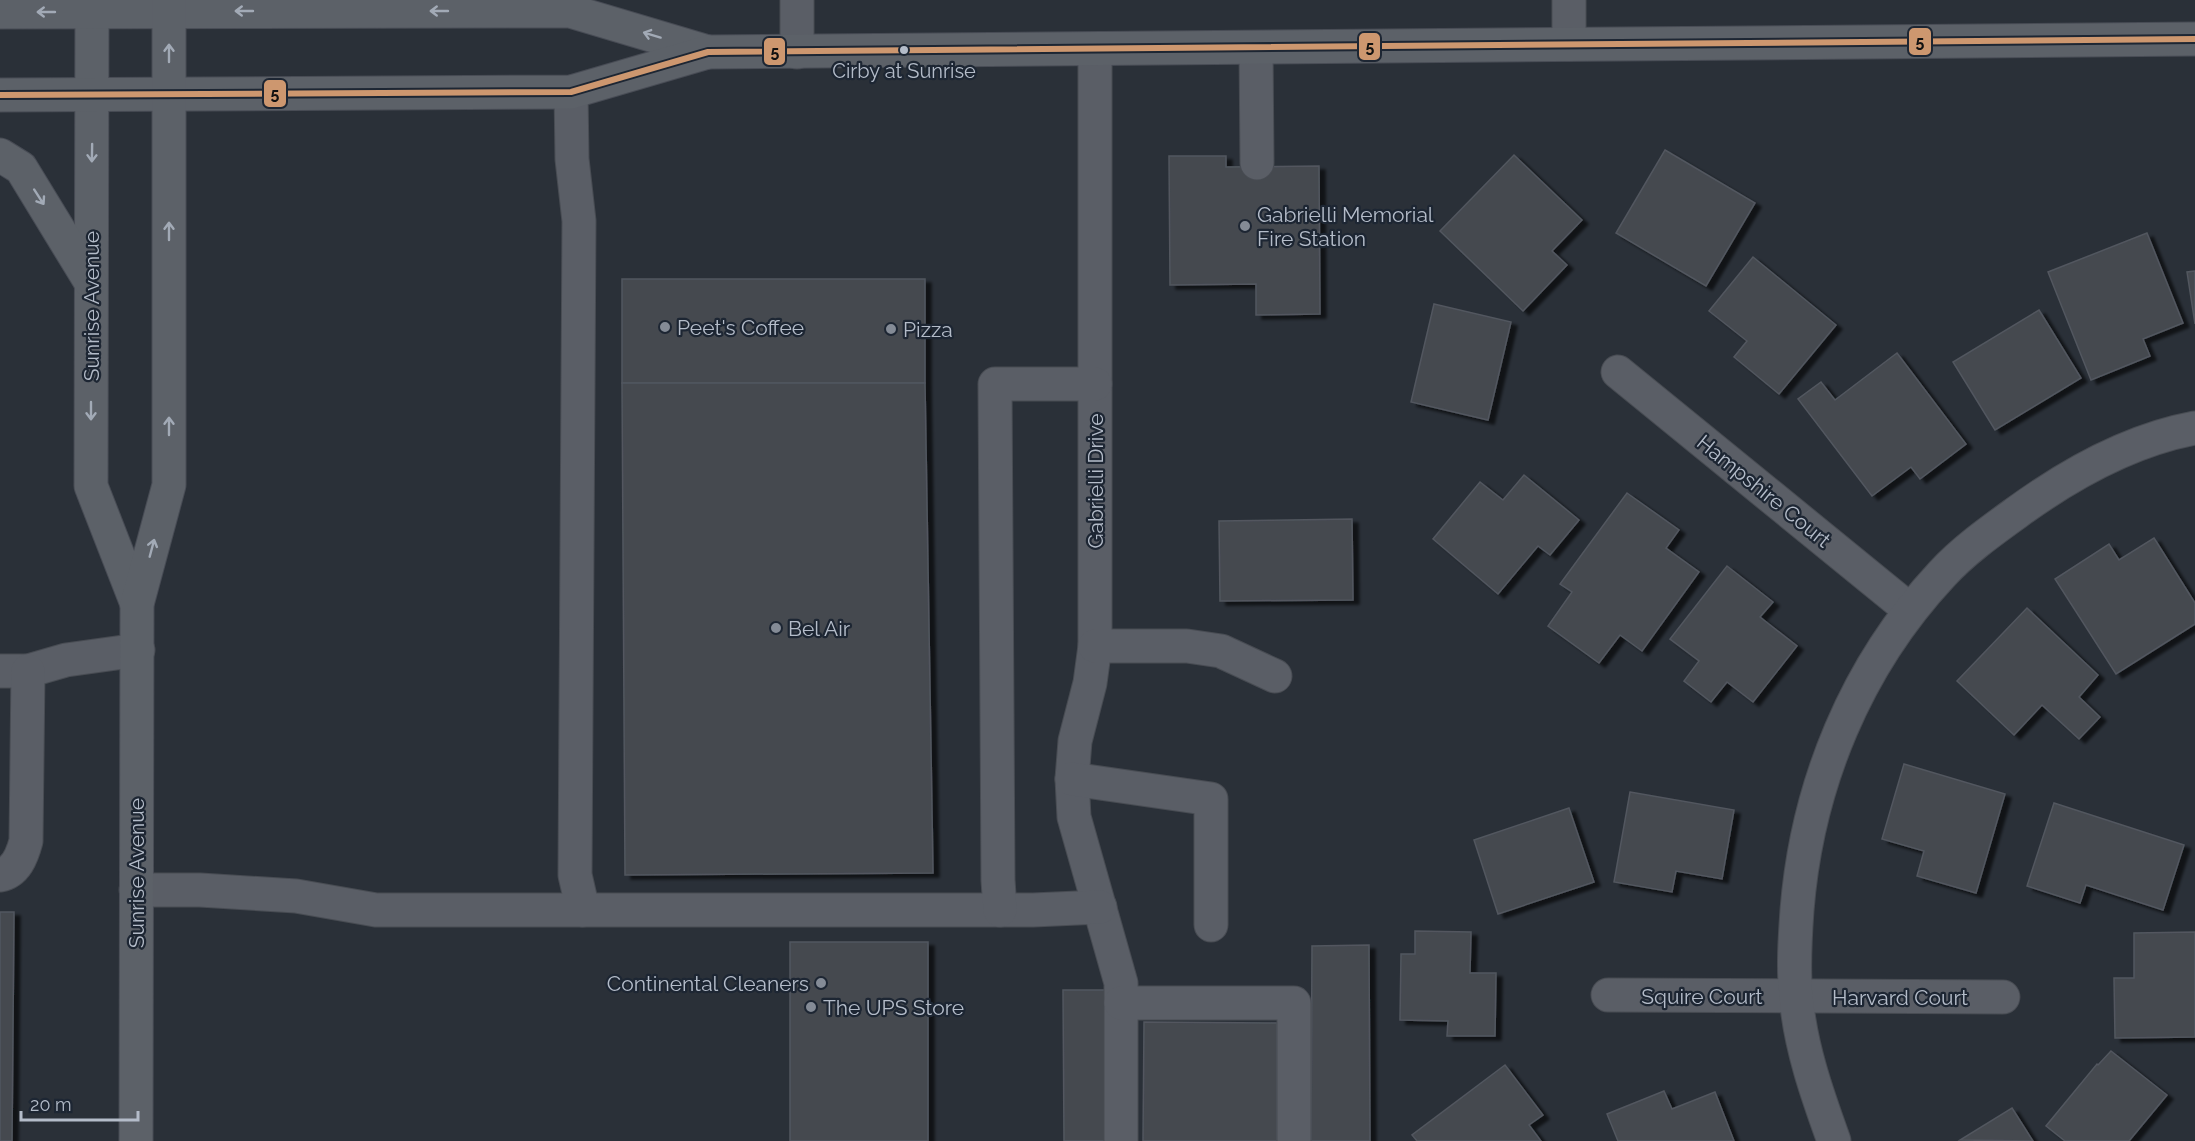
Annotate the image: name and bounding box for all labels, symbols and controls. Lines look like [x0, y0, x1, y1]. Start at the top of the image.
one-way arrow [235, 5, 255, 17]
one-way arrow [430, 5, 450, 17]
one-way arrow [36, 6, 56, 18]
line badge: 5 [1908, 27, 1932, 56]
one-way arrow [643, 29, 662, 40]
line badge: 5 [1358, 32, 1381, 61]
text: 5 [1916, 32, 1925, 51]
line badge: 5 [763, 37, 786, 66]
text: 5 [1366, 37, 1375, 56]
text: 5 [771, 42, 780, 61]
one-way arrow [163, 43, 175, 63]
marker: Cirby at Sunrise [898, 44, 910, 56]
place label: Cirby at Sunrise [832, 59, 976, 83]
line badge: 5 [263, 79, 287, 108]
text: 5 [271, 84, 280, 103]
one-way arrow [86, 142, 97, 162]
one-way arrow [33, 188, 46, 205]
place label: Gabrielli Memorial Fire Station [1257, 202, 1434, 251]
marker: Gabrielli Memorial Fire Station [1238, 219, 1252, 233]
one-way arrow [163, 222, 175, 242]
street label: Sunrise Avenue [79, 231, 104, 381]
place label: Peet's Coffee [677, 315, 804, 340]
place label: Pizza [903, 317, 953, 342]
marker: Peet's Coffee [658, 320, 672, 334]
marker: Pizza [884, 322, 898, 336]
one-way arrow [85, 400, 97, 420]
street label: Gabrielli Drive [1083, 413, 1108, 549]
one-way arrow [163, 417, 175, 437]
street label: Hampshire Court [1692, 430, 1836, 552]
one-way arrow [146, 539, 158, 558]
place label: Bel Air [788, 616, 851, 641]
marker: Bel Air [769, 621, 783, 635]
street label: Sunrise Avenue [124, 798, 149, 948]
place label: Continental Cleaners [607, 971, 809, 996]
marker: Continental Cleaners [814, 976, 828, 990]
street label: Squire Court [1641, 984, 1763, 1009]
street label: Harvard Court [1832, 985, 1968, 1010]
place label: The UPS Store [823, 995, 964, 1020]
marker: The UPS Store [804, 1000, 818, 1014]
scale bar [21, 1084, 138, 1122]
text: 20 m [30, 1094, 72, 1115]

